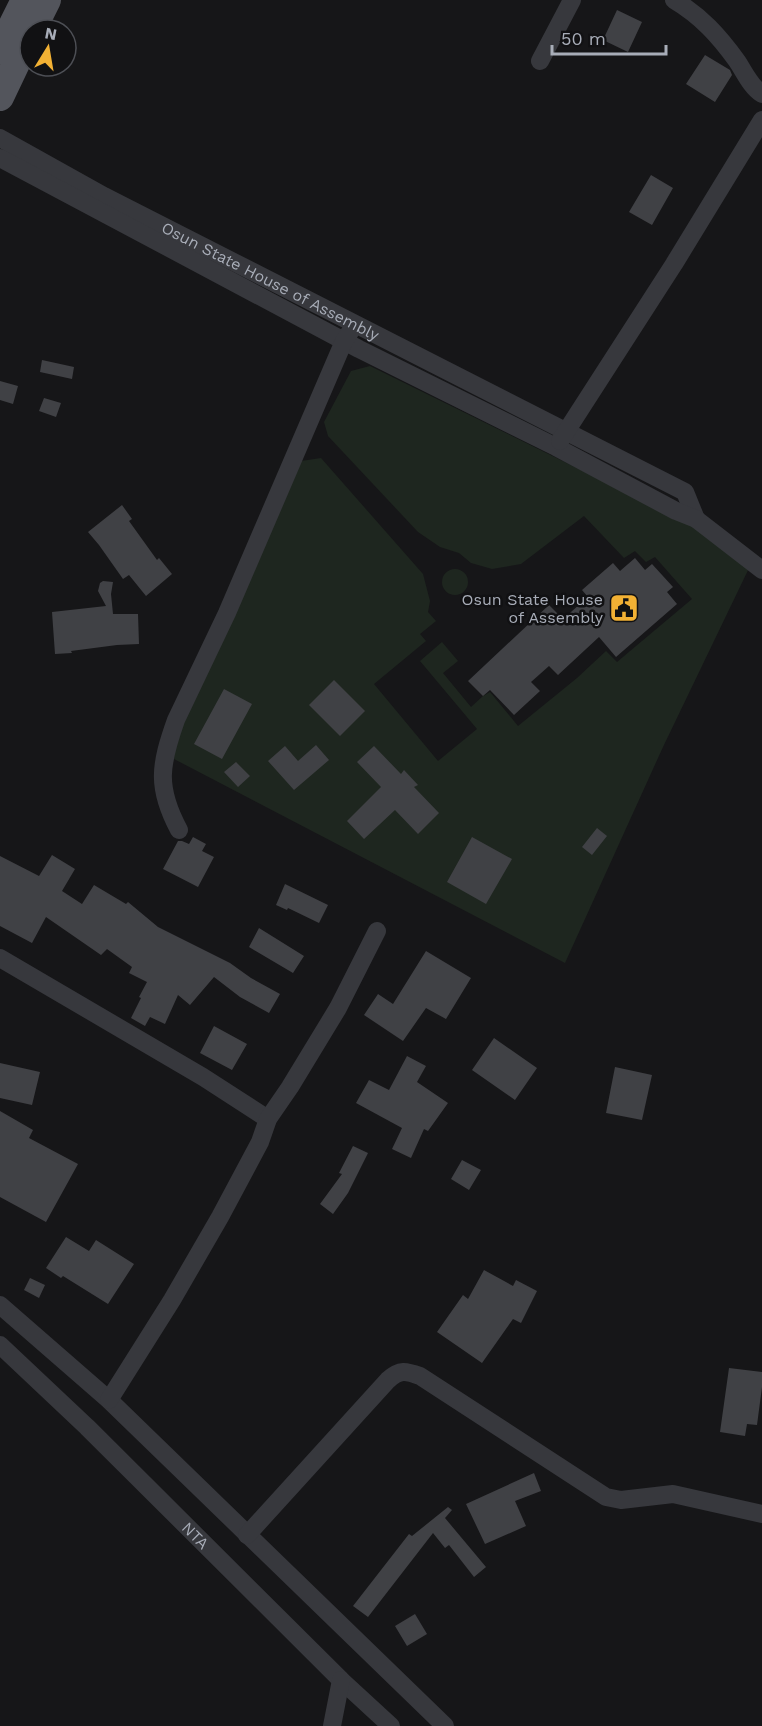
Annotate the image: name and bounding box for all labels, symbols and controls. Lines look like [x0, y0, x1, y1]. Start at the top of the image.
north arrow [18, 18, 78, 78]
scale bar [552, 18, 666, 56]
text: N [43, 23, 58, 44]
text: 50 m [561, 28, 606, 49]
street label: Osun State House of Assembly [159, 218, 383, 345]
place label: Osun State House of Assembly [462, 590, 604, 627]
public building icon: Osun State House of Assembly [608, 592, 640, 624]
street label: NTA [178, 1518, 214, 1553]

